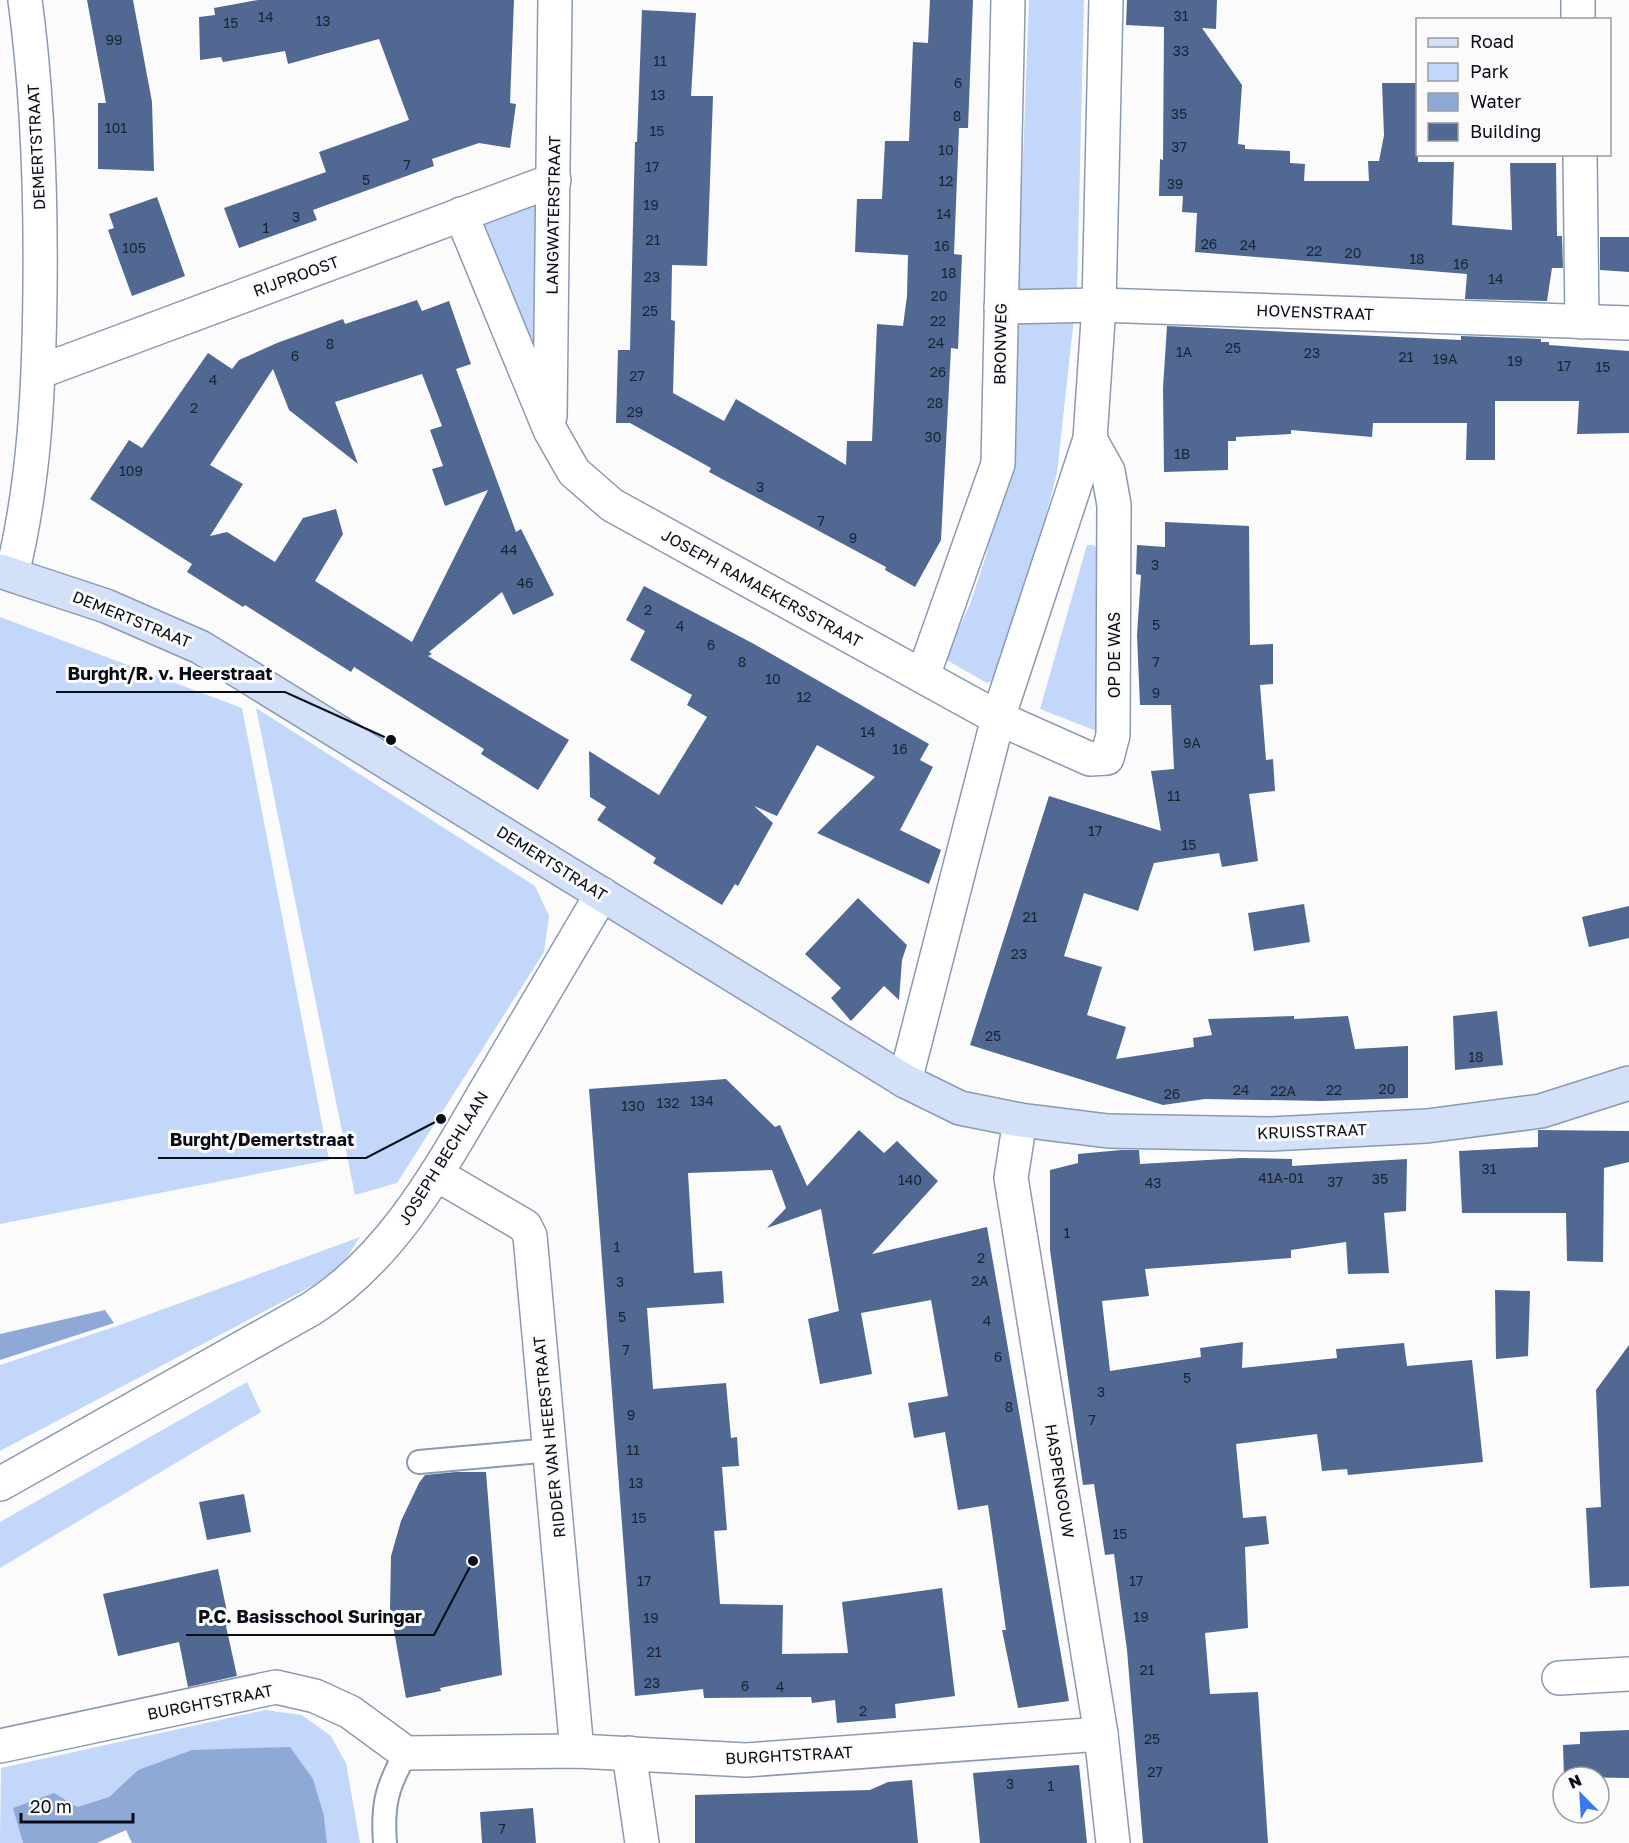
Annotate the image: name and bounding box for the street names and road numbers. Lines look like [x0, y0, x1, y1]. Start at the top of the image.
street label: DEMERTSTRAAT [23, 83, 49, 211]
street label: LANGWATERSTRAAT [542, 135, 564, 295]
street label: RIJPROOST [250, 251, 342, 301]
street label: HOVENSTRAAT [1256, 300, 1374, 324]
street label: BRONWEG [989, 303, 1011, 385]
street label: JOSEPH RAMAEKERSSTRAAT [658, 524, 866, 652]
street label: DEMERTSTRAAT [70, 586, 194, 652]
street label: OP DE WAS [1104, 612, 1124, 698]
street label: DEMERTSTRAAT [493, 821, 611, 905]
street label: JOSEPH BECHLAAN [394, 1087, 492, 1229]
street label: KRUISSTRAAT [1257, 1119, 1367, 1143]
street label: RIDDER VAN HEERSTRAAT [528, 1335, 570, 1539]
street label: HASPENGOUW [1041, 1422, 1079, 1540]
street label: BURGHTSTRAAT [145, 1680, 275, 1724]
street label: BURGHTSTRAAT [725, 1742, 853, 1768]

